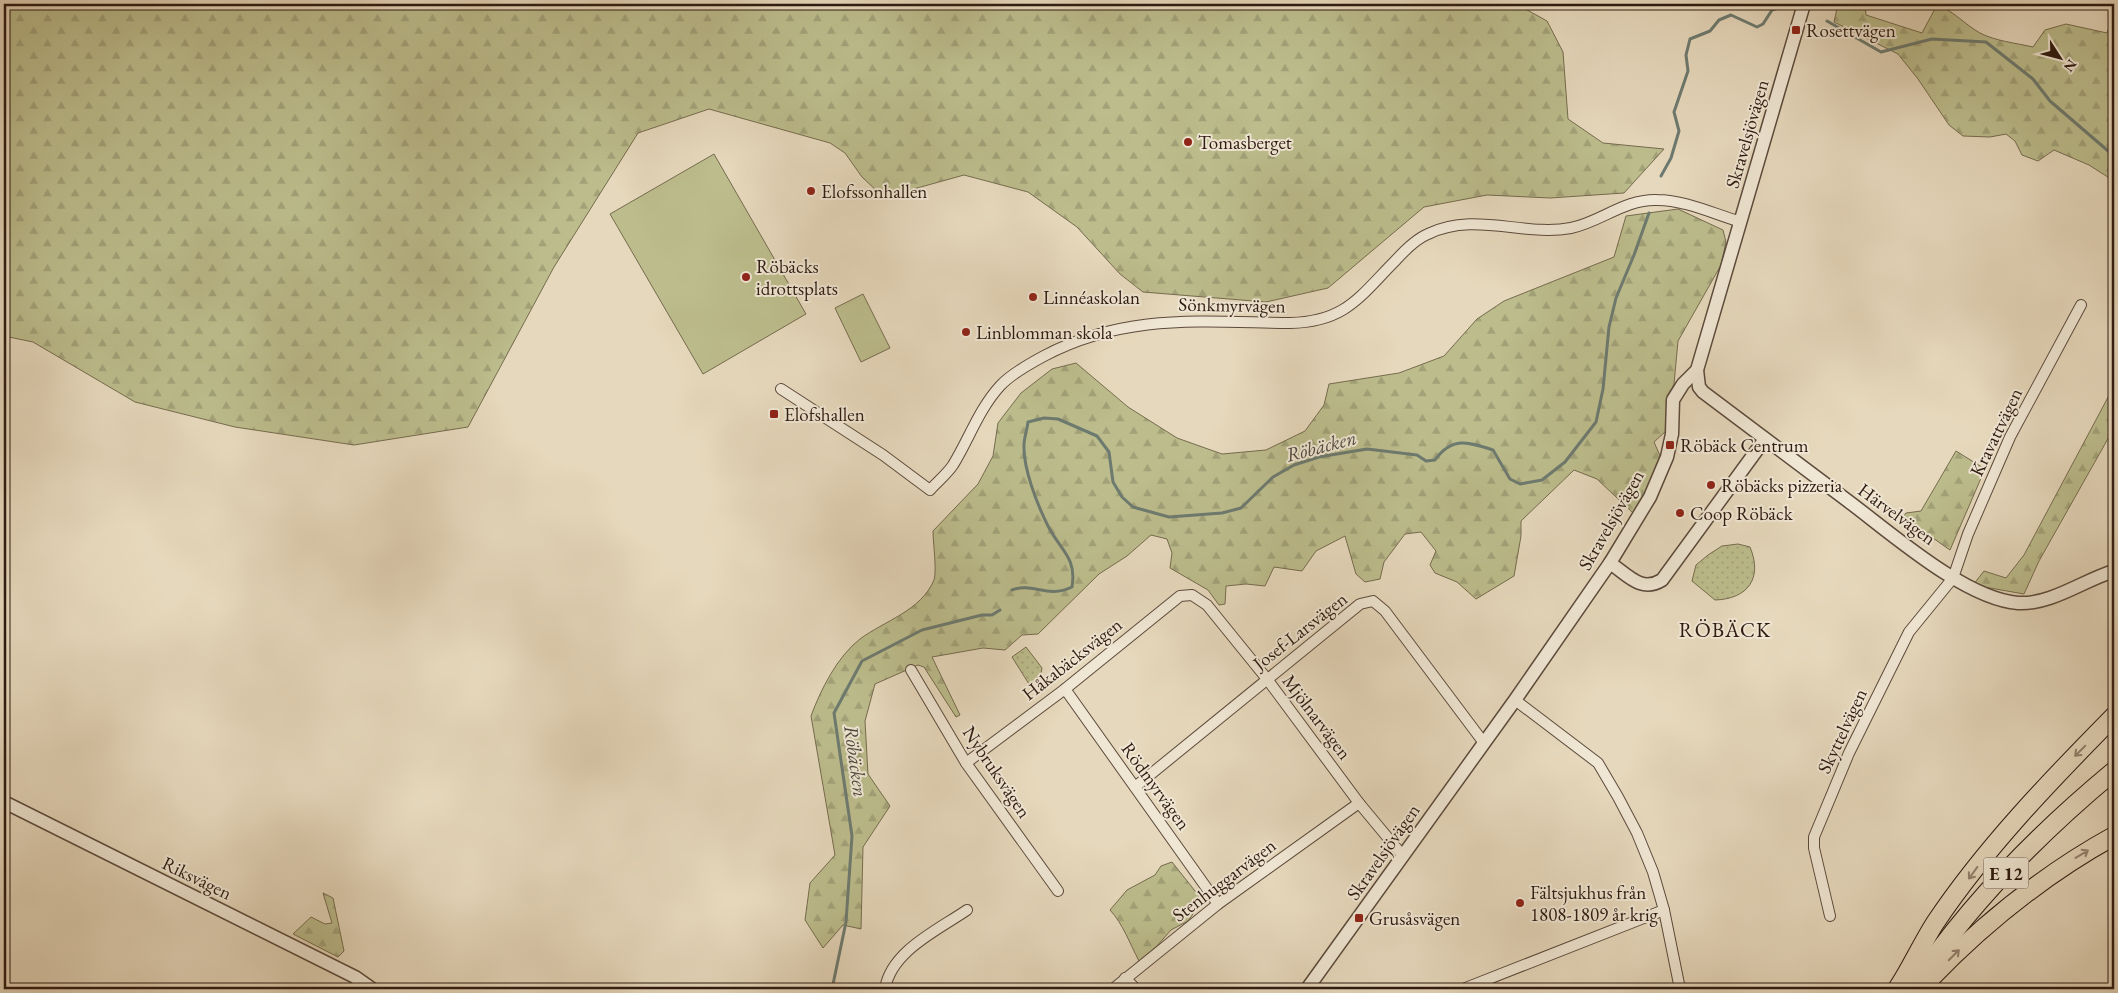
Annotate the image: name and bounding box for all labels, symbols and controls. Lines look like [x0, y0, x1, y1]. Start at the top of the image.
place label: Rosettvägen [1806, 18, 1896, 43]
marker: Rosettvägen [1790, 24, 1802, 36]
north arrow [2036, 32, 2086, 82]
text: N [2060, 56, 2081, 76]
street label: Skravelsjövägen [1720, 77, 1774, 191]
place label: Tomasberget [1198, 130, 1292, 155]
marker: Tomasberget [1182, 136, 1194, 148]
place label: Elofssonhallen [821, 179, 927, 204]
marker: Elofssonhallen [805, 185, 817, 197]
place label: Röbäcks idrottsplats [756, 254, 838, 301]
marker: Röbäcks idrottsplats [740, 271, 752, 283]
place label: Linnéaskolan [1043, 285, 1140, 310]
marker: Linnéaskolan [1027, 291, 1039, 303]
street label: Sönkmyrvägen [1178, 292, 1286, 318]
place label: Linblomman skola [976, 320, 1113, 345]
marker: Linblomman skola [960, 326, 972, 338]
street label: Kravattvägen [1964, 384, 2028, 480]
place label: Elofshallen [784, 402, 865, 427]
marker: Elofshallen [768, 408, 780, 420]
water label: Röbäcken [1283, 424, 1359, 468]
place label: Röbäck Centrum [1680, 433, 1809, 458]
marker: Röbäck Centrum [1664, 439, 1676, 451]
street label: Skravelsjövägen [1572, 465, 1650, 575]
place label: Röbäcks pizzeria [1721, 473, 1843, 498]
street label: Härvelvägen [1853, 477, 1941, 551]
marker: Röbäcks pizzeria [1705, 479, 1717, 491]
place label: Coop Röbäck [1690, 501, 1794, 526]
marker: Coop Röbäck [1674, 507, 1686, 519]
street label: Josef-Larsvägen [1246, 586, 1352, 677]
street label: Håkabäcksvägen [1017, 612, 1127, 706]
district label: RÖBÄCK [1679, 616, 1771, 643]
street label: Mjölnarvägen [1277, 669, 1357, 765]
street label: Skyttelvägen [1811, 684, 1873, 778]
street label: Nybruksvägen [957, 721, 1037, 823]
water label: Röbäcken [838, 724, 874, 798]
street label: Rödmyrvägen [1116, 737, 1196, 835]
one-way arrow [2074, 744, 2086, 757]
street label: Skravelsjövägen [1341, 799, 1425, 905]
street label: Stenhuggarvägen [1167, 833, 1281, 927]
one-way arrow [2074, 849, 2088, 859]
street label: Riksvägen [158, 850, 236, 906]
road number: E 12 [1984, 858, 2028, 888]
one-way arrow [1968, 866, 1978, 880]
place label: Fältsjukhus från 1808-1809 år krig [1530, 880, 1659, 927]
marker: Fältsjukhus från 1808-1809 år krig [1514, 897, 1526, 909]
place label: Grusåsvägen [1369, 906, 1460, 931]
marker: Grusåsvägen [1353, 912, 1365, 924]
one-way arrow [1948, 949, 1960, 961]

